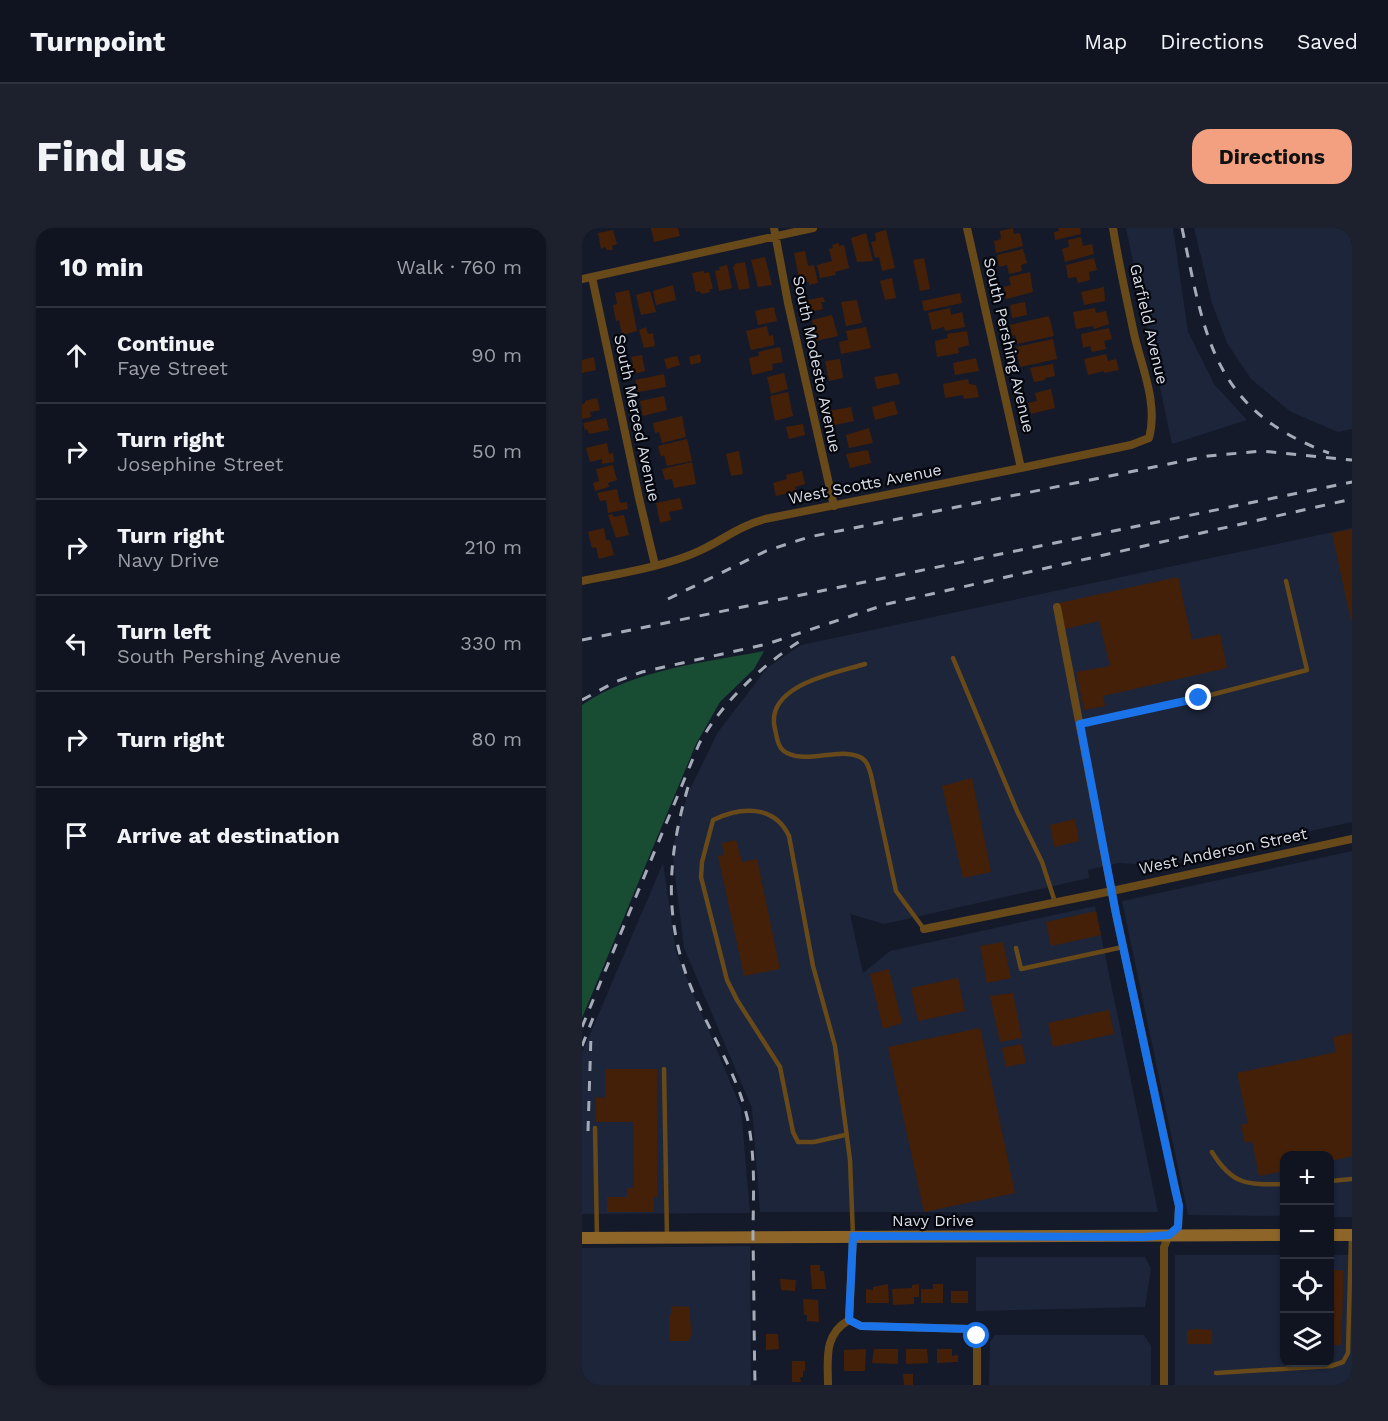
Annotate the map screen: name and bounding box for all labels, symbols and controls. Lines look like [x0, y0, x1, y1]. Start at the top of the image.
text: Turnpoint [30, 25, 165, 58]
text: Map [1084, 29, 1127, 54]
text: Directions [1160, 29, 1264, 54]
text: Saved [1297, 29, 1358, 54]
button: Directions [1192, 129, 1352, 184]
text: Find us [36, 132, 187, 181]
text: 10 min [60, 252, 144, 282]
text: Walk · 760 m [397, 255, 522, 279]
street label: South Pershing Avenue [980, 256, 1038, 434]
street label: Garfield Avenue [1126, 262, 1172, 386]
street label: South Modesto Avenue [789, 274, 845, 454]
text: Continue [117, 331, 215, 356]
street label: South Merced Avenue [610, 333, 664, 503]
icon: ahead [60, 339, 93, 372]
text: 90 m [471, 343, 522, 367]
text: Faye Street [117, 356, 228, 380]
text: Turn right [117, 427, 224, 452]
icon: right [60, 435, 93, 468]
text: 50 m [472, 439, 522, 463]
text: Josephine Street [117, 452, 283, 476]
street label: West Scotts Avenue [787, 460, 943, 508]
text: Turn right [117, 523, 224, 548]
icon: right [60, 531, 93, 564]
text: 210 m [464, 535, 522, 559]
text: Navy Drive [117, 548, 219, 572]
text: Turn left [117, 619, 211, 644]
icon: left [60, 627, 93, 660]
text: 330 m [460, 631, 522, 655]
text: South Pershing Avenue [117, 644, 341, 668]
route end [1185, 684, 1211, 710]
icon: right [60, 723, 93, 756]
text: Turn right [117, 727, 224, 752]
text: 80 m [471, 727, 522, 751]
icon: arrive [60, 819, 93, 852]
text: Arrive at destination [117, 823, 340, 848]
street label: West Anderson Street [1137, 824, 1309, 878]
map controls [1280, 1151, 1334, 1367]
button: + [1280, 1151, 1334, 1205]
button: − [1280, 1205, 1334, 1259]
street label: Navy Drive [892, 1211, 974, 1230]
button: locate [1280, 1259, 1334, 1313]
button: layers [1280, 1313, 1334, 1367]
route start [963, 1322, 989, 1348]

